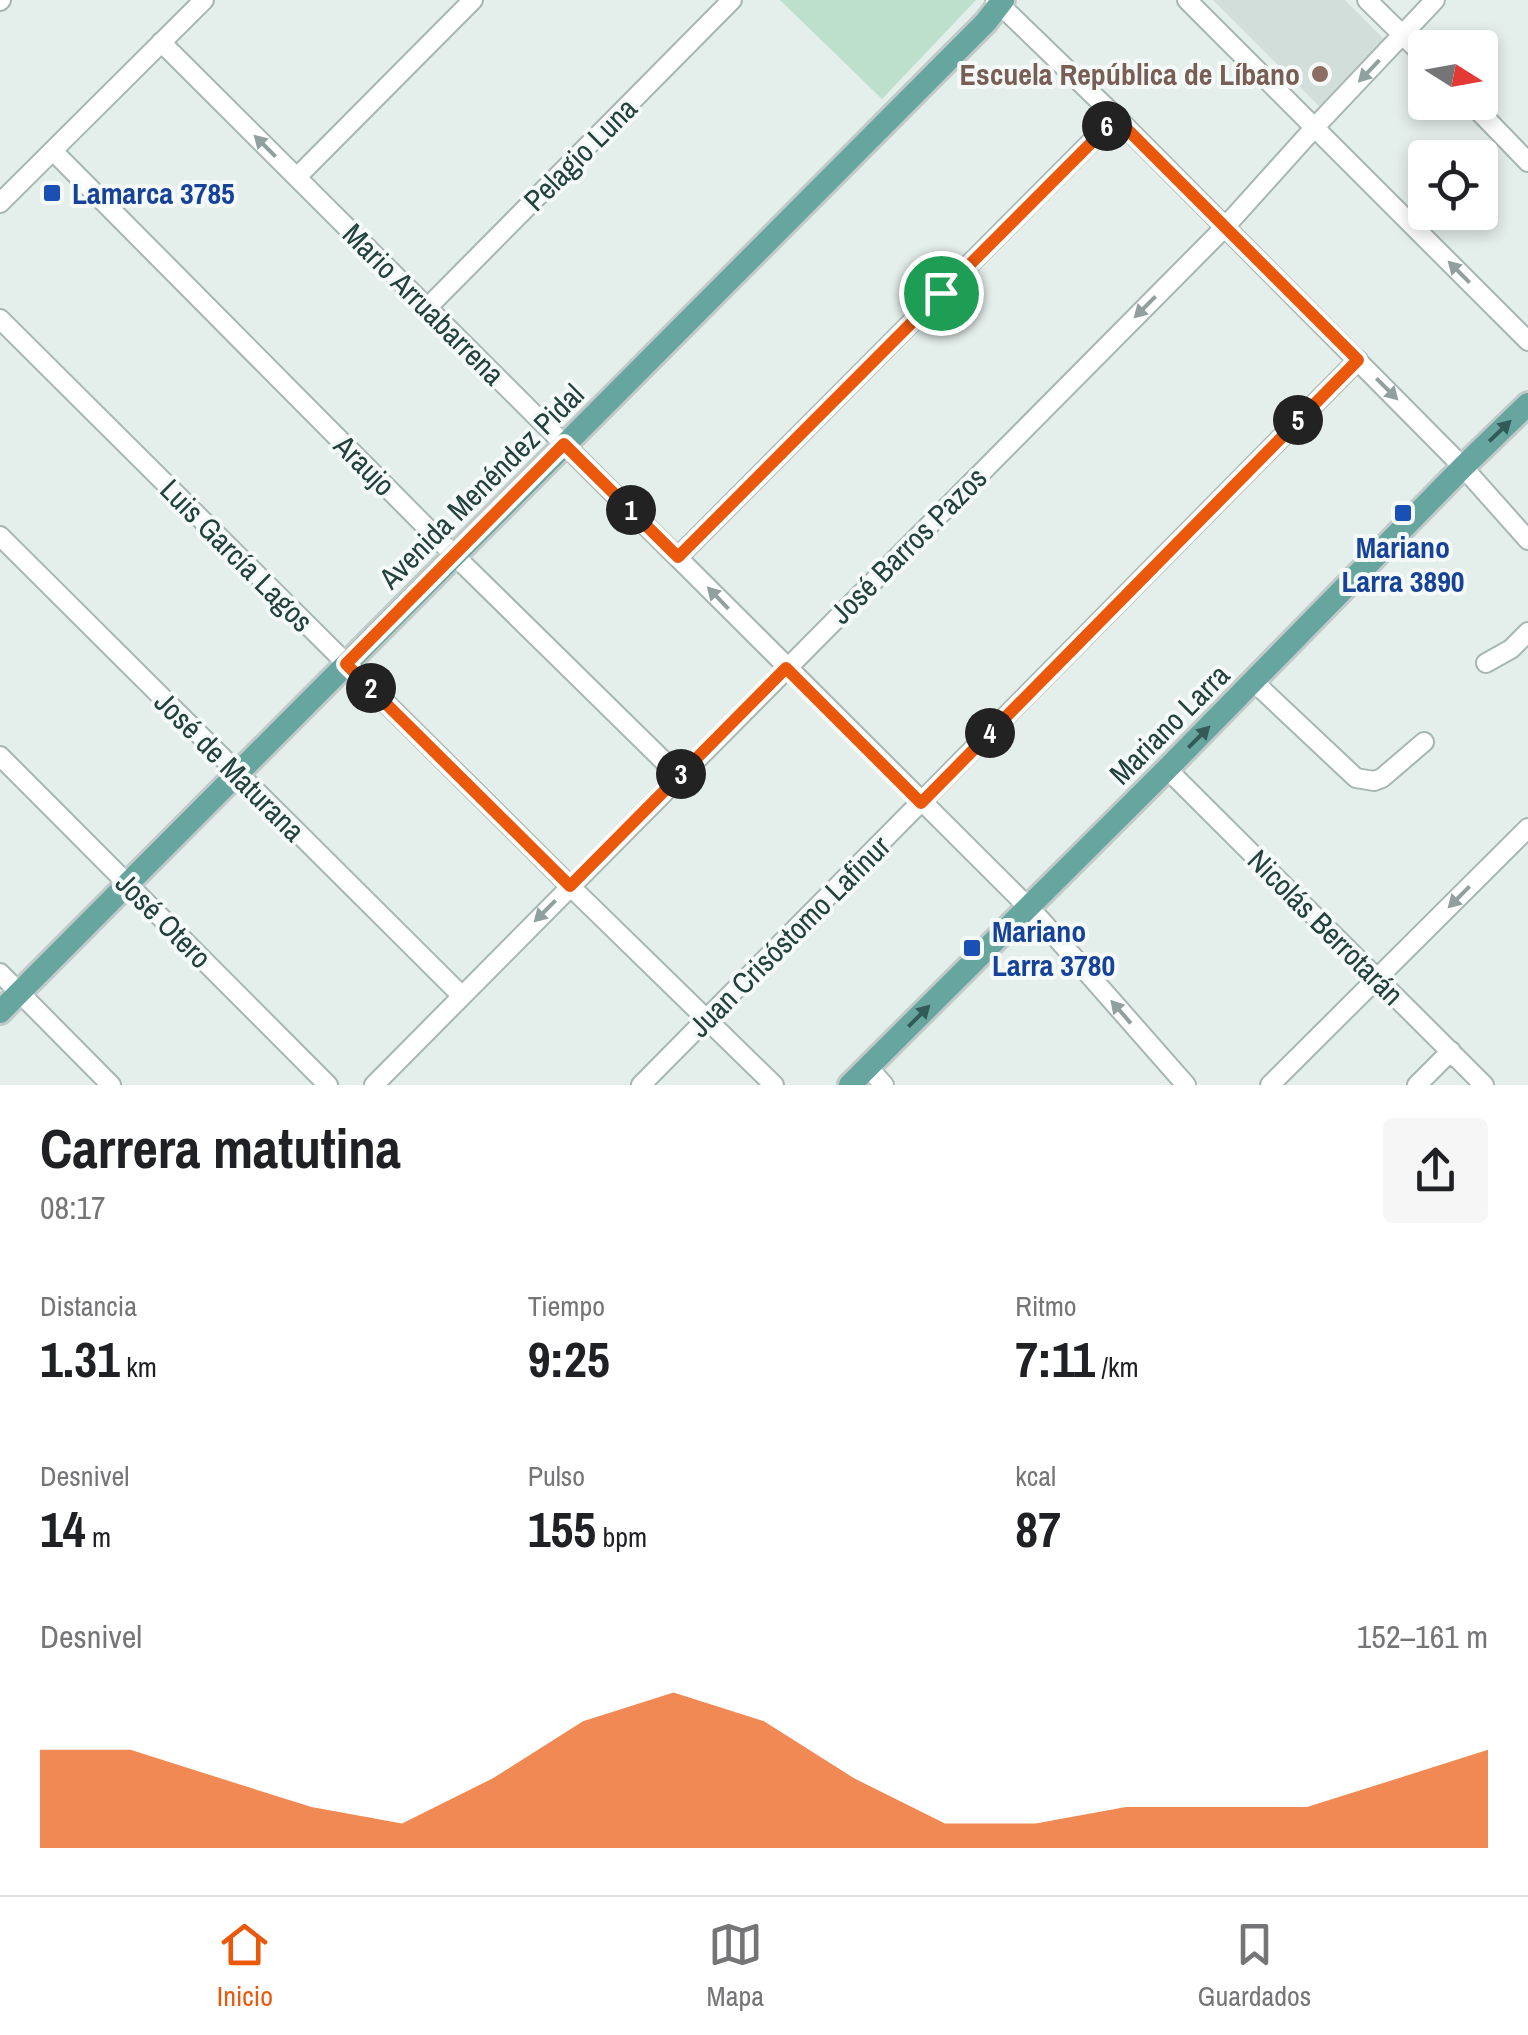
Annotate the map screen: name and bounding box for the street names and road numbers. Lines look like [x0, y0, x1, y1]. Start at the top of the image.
street label: Pelagio Luna [515, 88, 646, 219]
street label: Mario Arruabarrena [334, 214, 514, 394]
street label: Avenida Menéndez Pidal [369, 375, 592, 598]
street label: Araujo [325, 425, 404, 504]
street label: José Barros Pazos [821, 458, 995, 632]
street label: Luis García Lagos [152, 470, 322, 640]
street label: Mariano Larra [1100, 655, 1238, 793]
street label: José de Maturana [146, 682, 314, 850]
street label: Juan Crisóstomo Lafinur [680, 826, 899, 1045]
street label: Nicolás Berrotarán [1239, 840, 1413, 1014]
street label: José Otero [107, 863, 221, 977]

